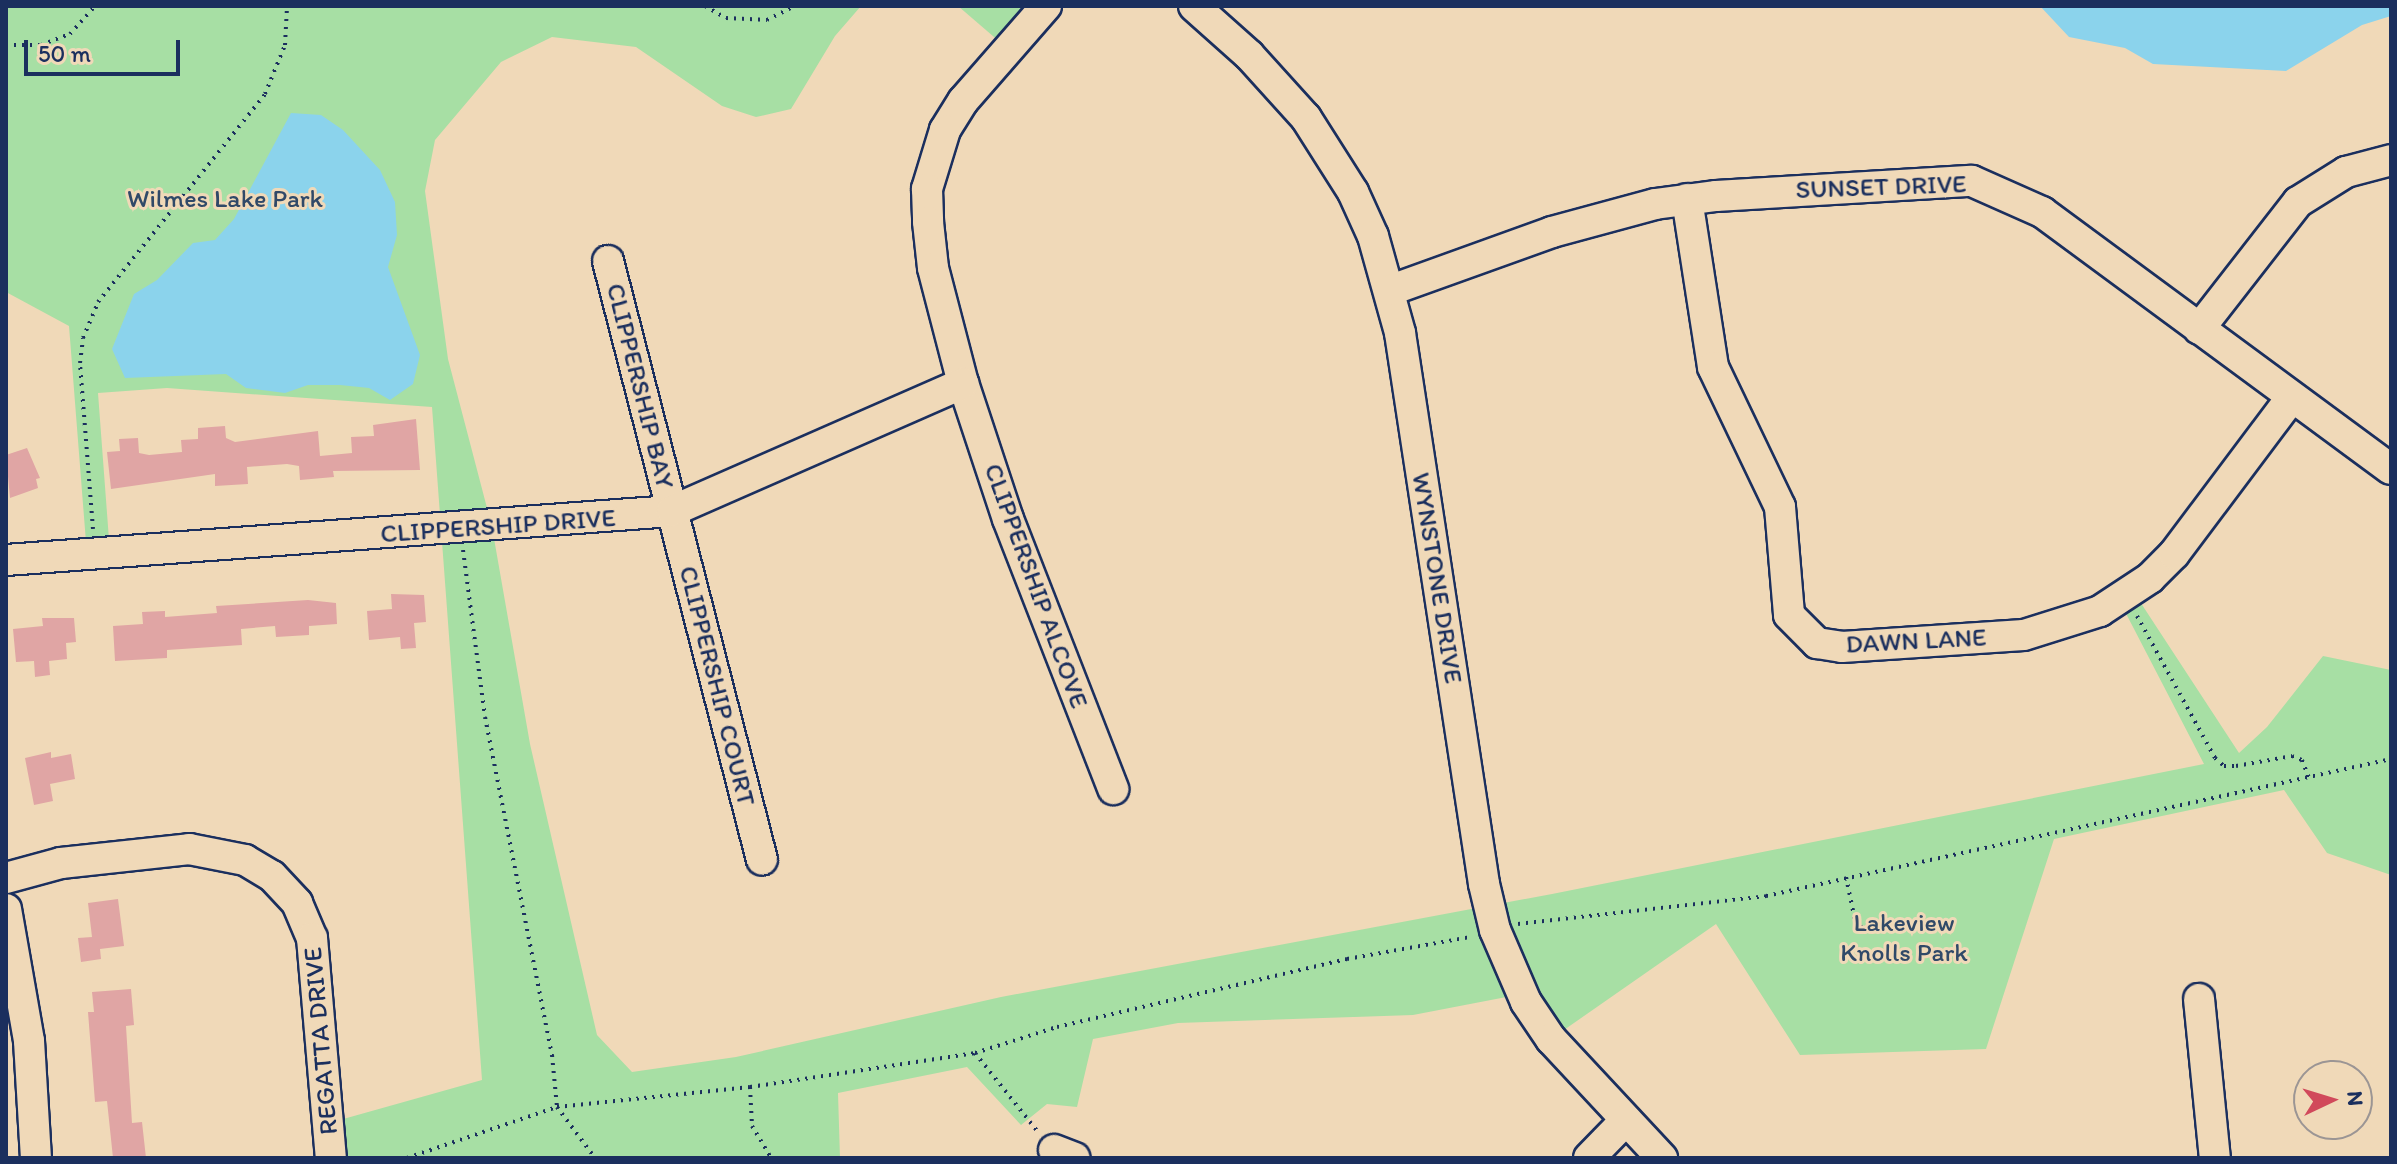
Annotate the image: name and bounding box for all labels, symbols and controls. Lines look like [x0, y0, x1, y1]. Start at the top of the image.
scale bar [28, 24, 184, 74]
text: 50 m [38, 39, 91, 68]
street label: SUNSET DRIVE [1795, 168, 1967, 206]
park label: Wilmes Lake Park [127, 183, 323, 215]
street label: CLIPPERSHIP BAY [599, 280, 681, 492]
street label: CLIPPERSHIP ALCOVE [977, 459, 1095, 713]
street label: WYNSTONE DRIVE [1405, 470, 1469, 686]
street label: CLIPPERSHIP DRIVE [379, 502, 617, 550]
street label: CLIPPERSHIP COURT [672, 562, 762, 810]
street label: DAWN LANE [1845, 622, 1987, 660]
park label: Lakeview Knolls Park [1840, 907, 1968, 968]
street label: REGATTA DRIVE [297, 945, 345, 1137]
north arrow [2293, 1060, 2373, 1140]
text: N [2341, 1090, 2369, 1107]

